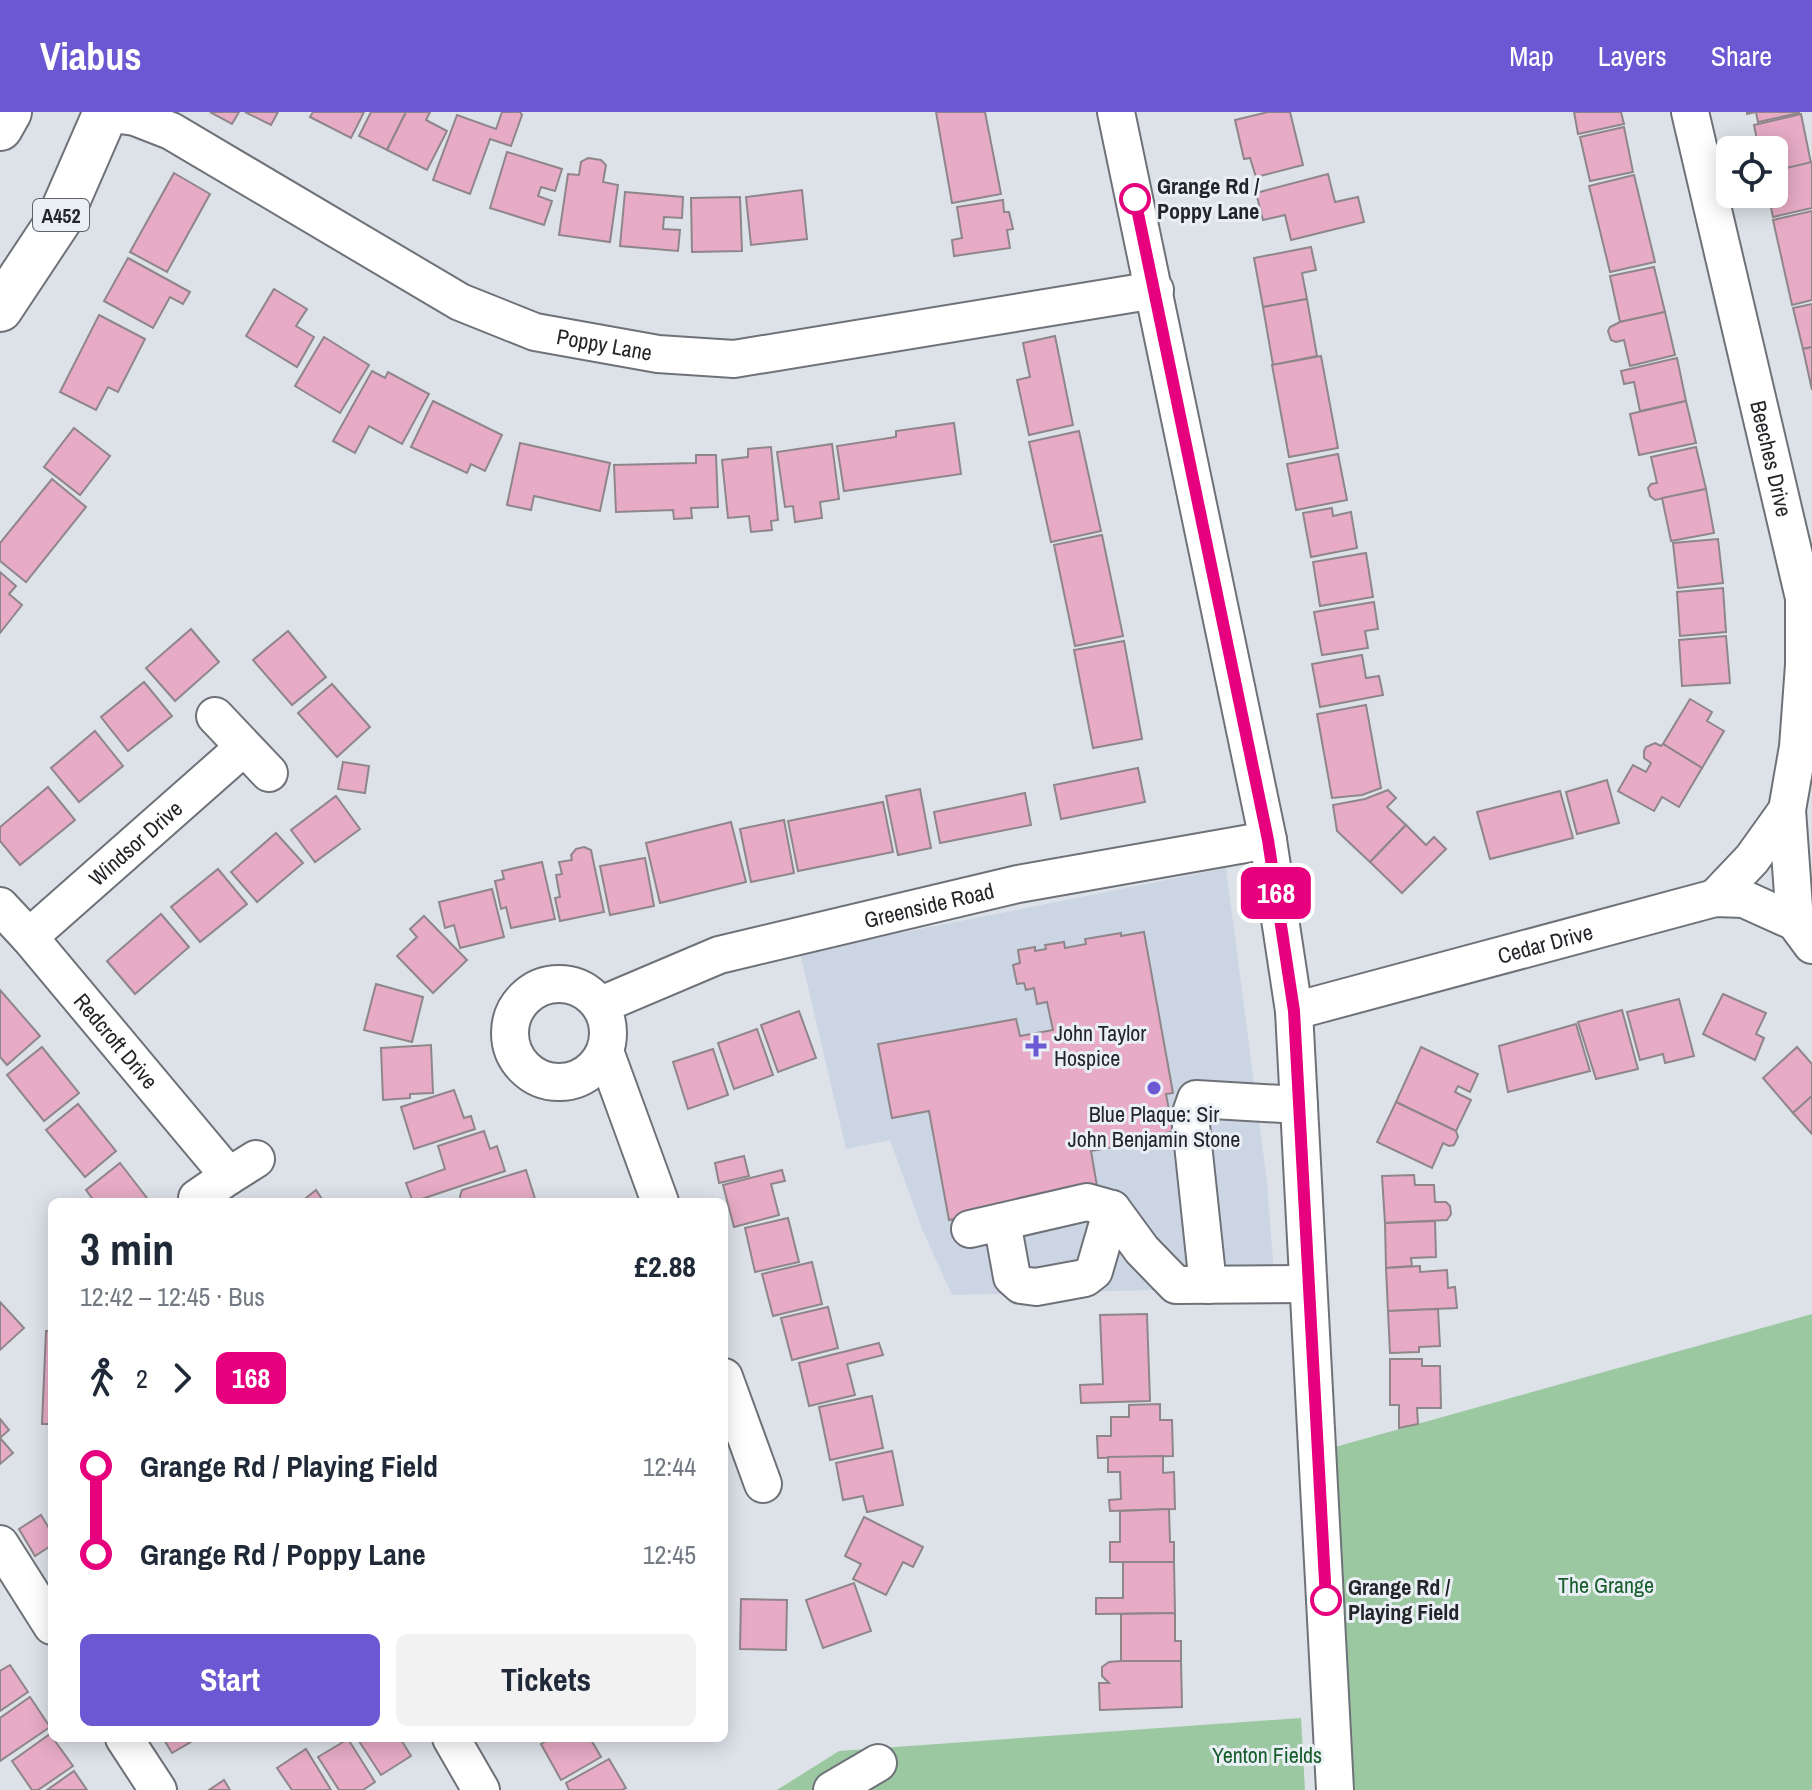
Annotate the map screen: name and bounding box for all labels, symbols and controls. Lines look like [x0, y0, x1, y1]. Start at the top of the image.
text: Viabus [40, 31, 142, 82]
text: Map [1509, 37, 1554, 75]
text: Layers [1598, 37, 1667, 75]
text: Share [1711, 37, 1772, 75]
map controls [1716, 136, 1788, 208]
button: locate [1716, 136, 1788, 208]
place label: Grange Rd / Poppy Lane [1157, 171, 1260, 226]
marker: Grange Rd / Poppy Lane [1120, 184, 1150, 214]
road number: A452 [33, 199, 89, 231]
street label: Poppy Lane [554, 321, 655, 368]
street label: Beeches Drive [1743, 397, 1799, 520]
street label: Windsor Drive [82, 794, 189, 892]
line badge: 168 [1230, 867, 1322, 919]
text: 168 [1257, 874, 1295, 912]
street label: Greenside Road [861, 875, 997, 935]
street label: Cedar Drive [1494, 916, 1596, 971]
street label: Redcroft Drive [67, 987, 165, 1095]
place label: John Taylor Hospice [1054, 1018, 1146, 1073]
marker: John Taylor Hospice [1025, 1035, 1047, 1057]
marker: Blue Plaque: Sir John Benjamin Stone [1145, 1079, 1163, 1097]
place label: Blue Plaque: Sir John Benjamin Stone [1068, 1099, 1240, 1154]
text: 3 min [80, 1219, 174, 1279]
text: £2.88 [634, 1246, 696, 1286]
text: 12:42 – 12:45 · Bus [80, 1279, 265, 1314]
icon: walk [80, 1356, 124, 1400]
icon: forward [160, 1356, 204, 1400]
text: 168 [232, 1359, 270, 1397]
text: 2 [136, 1361, 148, 1396]
text: Grange Rd / Playing Field [140, 1446, 438, 1486]
text: 12:44 [643, 1449, 696, 1484]
text: Grange Rd / Poppy Lane [140, 1534, 426, 1574]
text: 12:45 [643, 1537, 696, 1572]
park label: The Grange [1558, 1570, 1654, 1600]
place label: Grange Rd / Playing Field [1348, 1572, 1459, 1627]
marker: Grange Rd / Playing Field [1311, 1585, 1341, 1615]
button: Start [80, 1634, 380, 1726]
button: Tickets [396, 1634, 696, 1726]
park label: Yenton Fields [1212, 1740, 1322, 1770]

